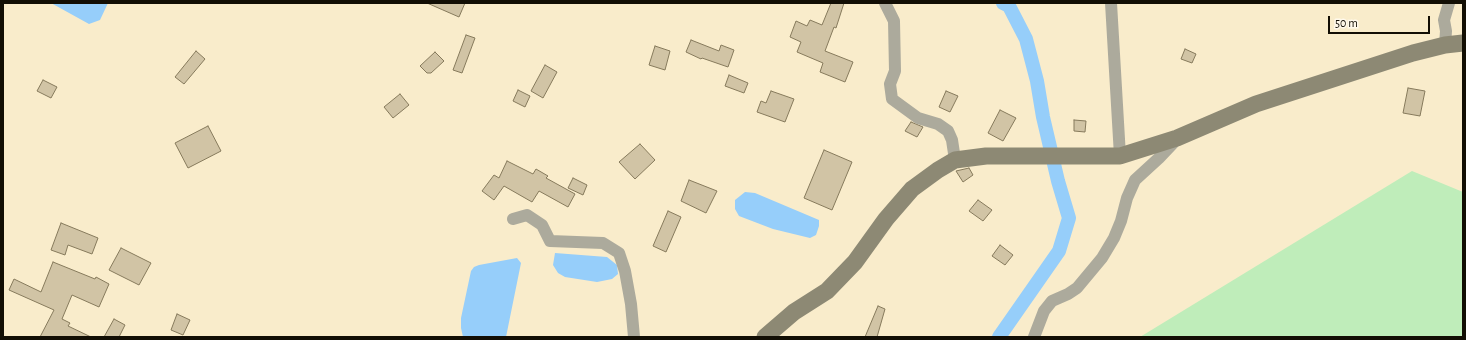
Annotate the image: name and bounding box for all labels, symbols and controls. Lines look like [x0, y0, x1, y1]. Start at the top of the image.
scale bar [1330, 8, 1432, 34]
text: 50 m [1335, 17, 1358, 29]

